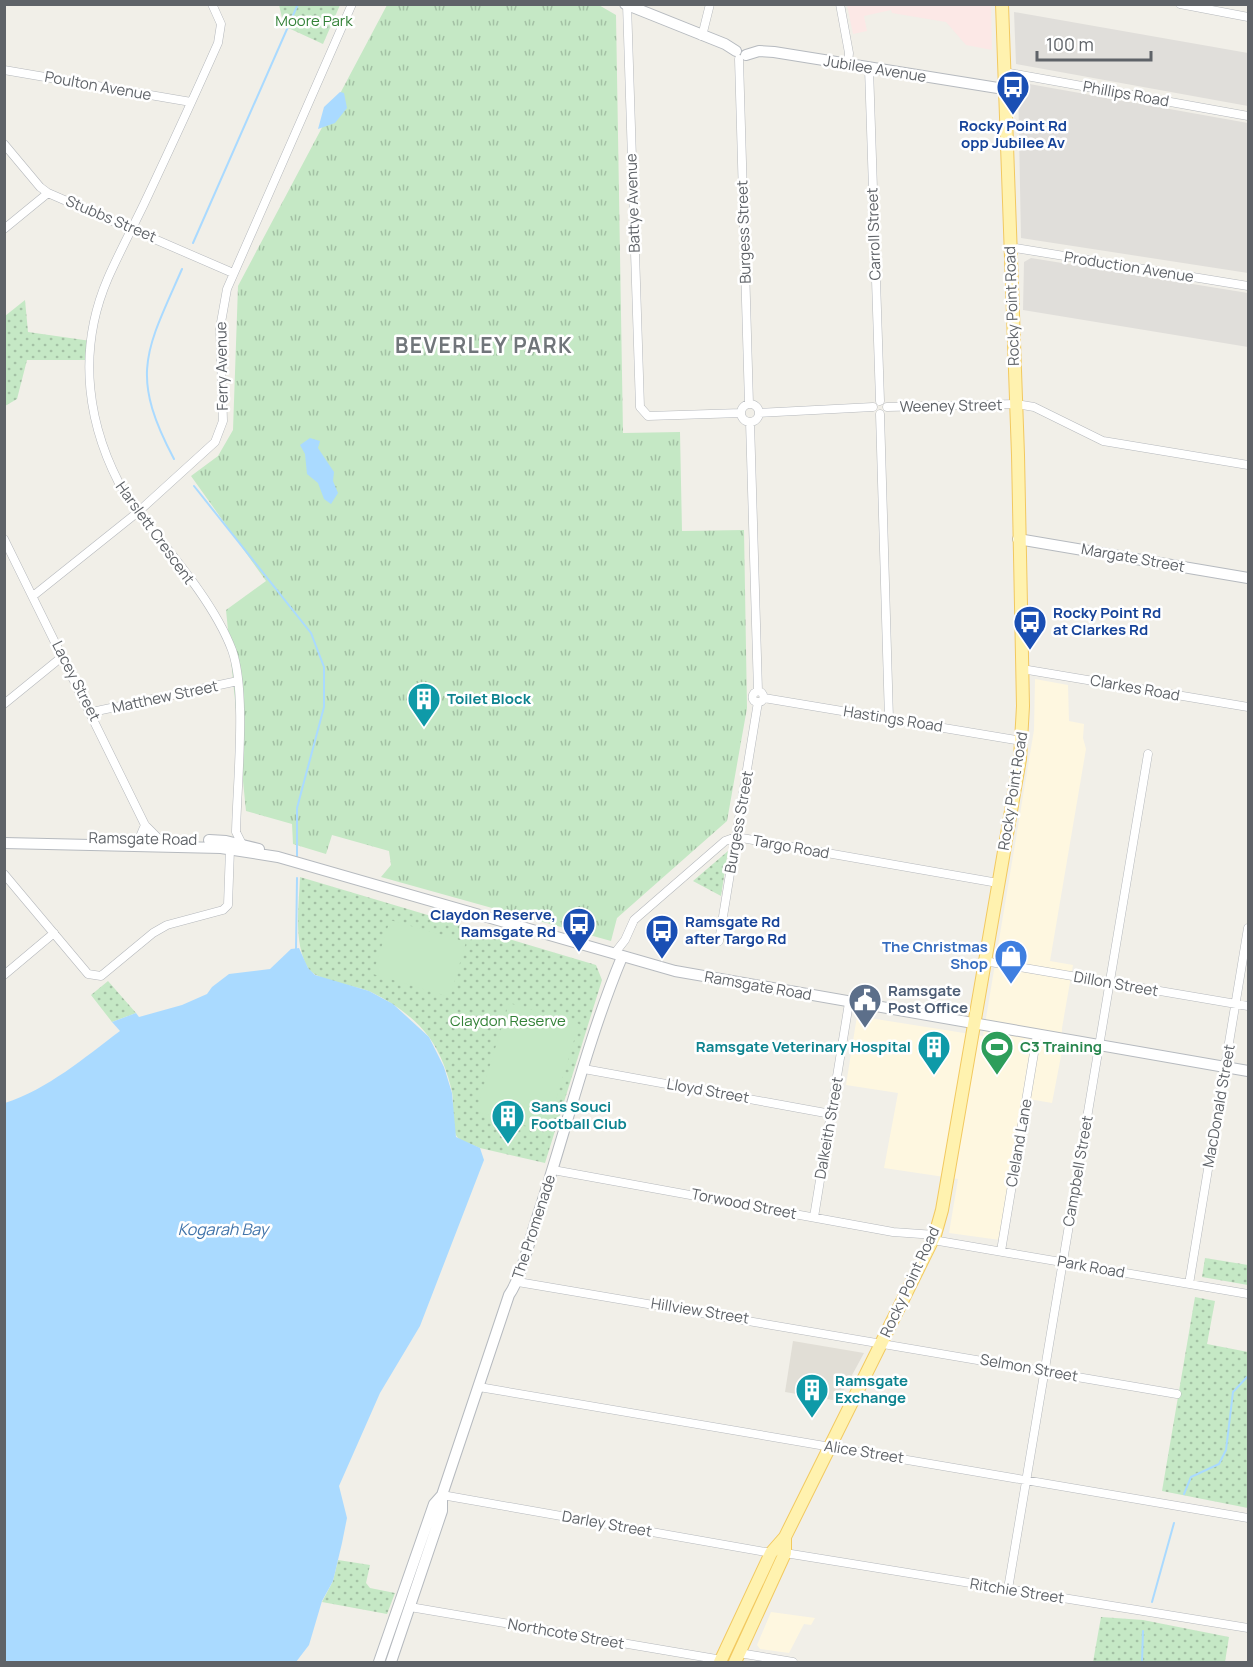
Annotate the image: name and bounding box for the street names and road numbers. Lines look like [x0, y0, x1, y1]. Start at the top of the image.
street label: Jubilee Avenue [822, 50, 928, 87]
street label: Poulton Avenue [43, 66, 153, 105]
street label: Phillips Road [1081, 76, 1171, 111]
street label: Battye Avenue [620, 153, 645, 253]
street label: Burgess Street [731, 180, 756, 284]
street label: Carroll Street [861, 187, 886, 281]
street label: Stubbs Street [63, 190, 160, 247]
street label: Rocky Point Road [999, 246, 1024, 366]
street label: Production Avenue [1063, 246, 1196, 287]
street label: Ferry Avenue [210, 321, 233, 411]
street label: Weeney Street [899, 394, 1003, 417]
street label: Harslett Crescent [111, 477, 200, 588]
street label: Margate Street [1080, 538, 1187, 577]
street label: Lacey Street [47, 637, 106, 725]
street label: Clarkes Road [1089, 669, 1181, 706]
street label: Matthew Street [110, 675, 220, 718]
street label: Hastings Road [842, 700, 944, 737]
street label: Rocky Point Road [993, 730, 1032, 852]
street label: Burgess Street [719, 769, 758, 875]
street label: Ramsgate Road [89, 827, 197, 850]
street label: Targo Road [751, 829, 831, 864]
street label: Ramsgate Road [703, 966, 813, 1005]
street label: Dillon Street [1072, 966, 1160, 1001]
street label: MacDonald Street [1197, 1043, 1240, 1169]
street label: Lloyd Street [665, 1073, 751, 1108]
street label: Dalkeith Street [809, 1075, 848, 1181]
street label: Cleland Lane [1000, 1097, 1037, 1189]
street label: Campbell Street [1057, 1114, 1098, 1228]
street label: The Promenade [507, 1172, 560, 1282]
street label: Torwood Street [690, 1183, 799, 1224]
street label: Rocky Point Road [875, 1223, 944, 1341]
street label: Park Road [1056, 1250, 1127, 1283]
street label: Hillview Street [650, 1292, 751, 1329]
street label: Selmon Street [979, 1349, 1080, 1386]
street label: Alice Street [823, 1435, 905, 1468]
street label: Darley Street [561, 1505, 654, 1542]
street label: Ritchie Street [968, 1573, 1066, 1608]
street label: Northcote Street [506, 1613, 626, 1654]

